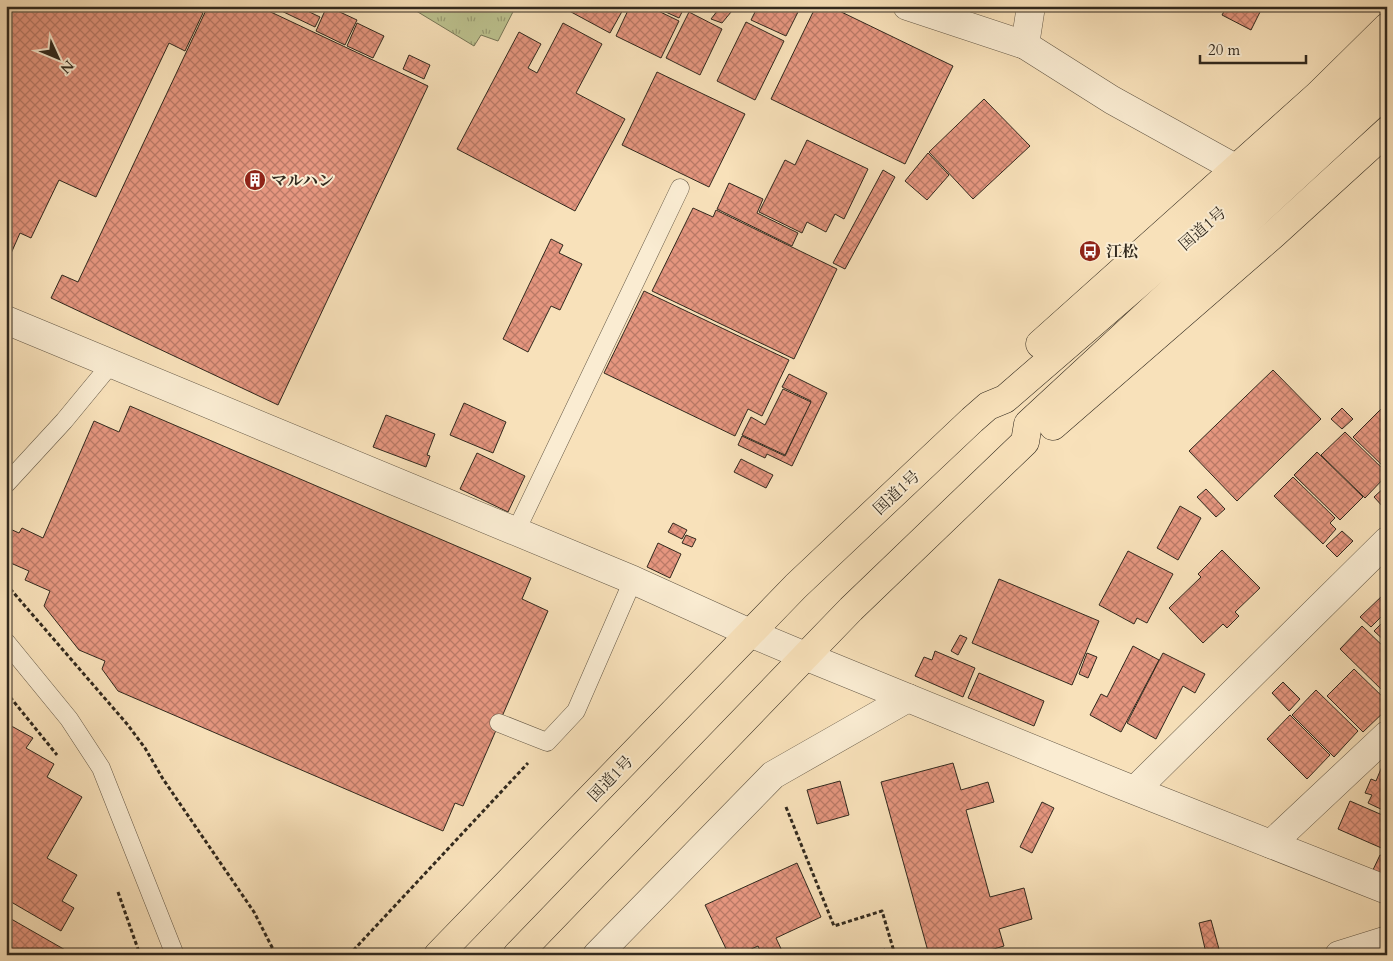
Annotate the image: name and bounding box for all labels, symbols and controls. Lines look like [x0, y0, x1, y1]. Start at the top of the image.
north arrow [32, 32, 82, 82]
scale bar [1200, 32, 1307, 64]
text: 20 m [1208, 40, 1240, 60]
text: N [56, 56, 78, 78]
building icon: マルハン [243, 168, 267, 192]
place label: マルハン [271, 170, 334, 192]
street label: 国道1号 [1174, 202, 1231, 255]
bus stop icon: 江松 [1078, 239, 1102, 263]
place label: 江松 [1106, 241, 1138, 263]
street label: 国道1号 [869, 466, 925, 520]
street label: 国道1号 [583, 751, 638, 807]

